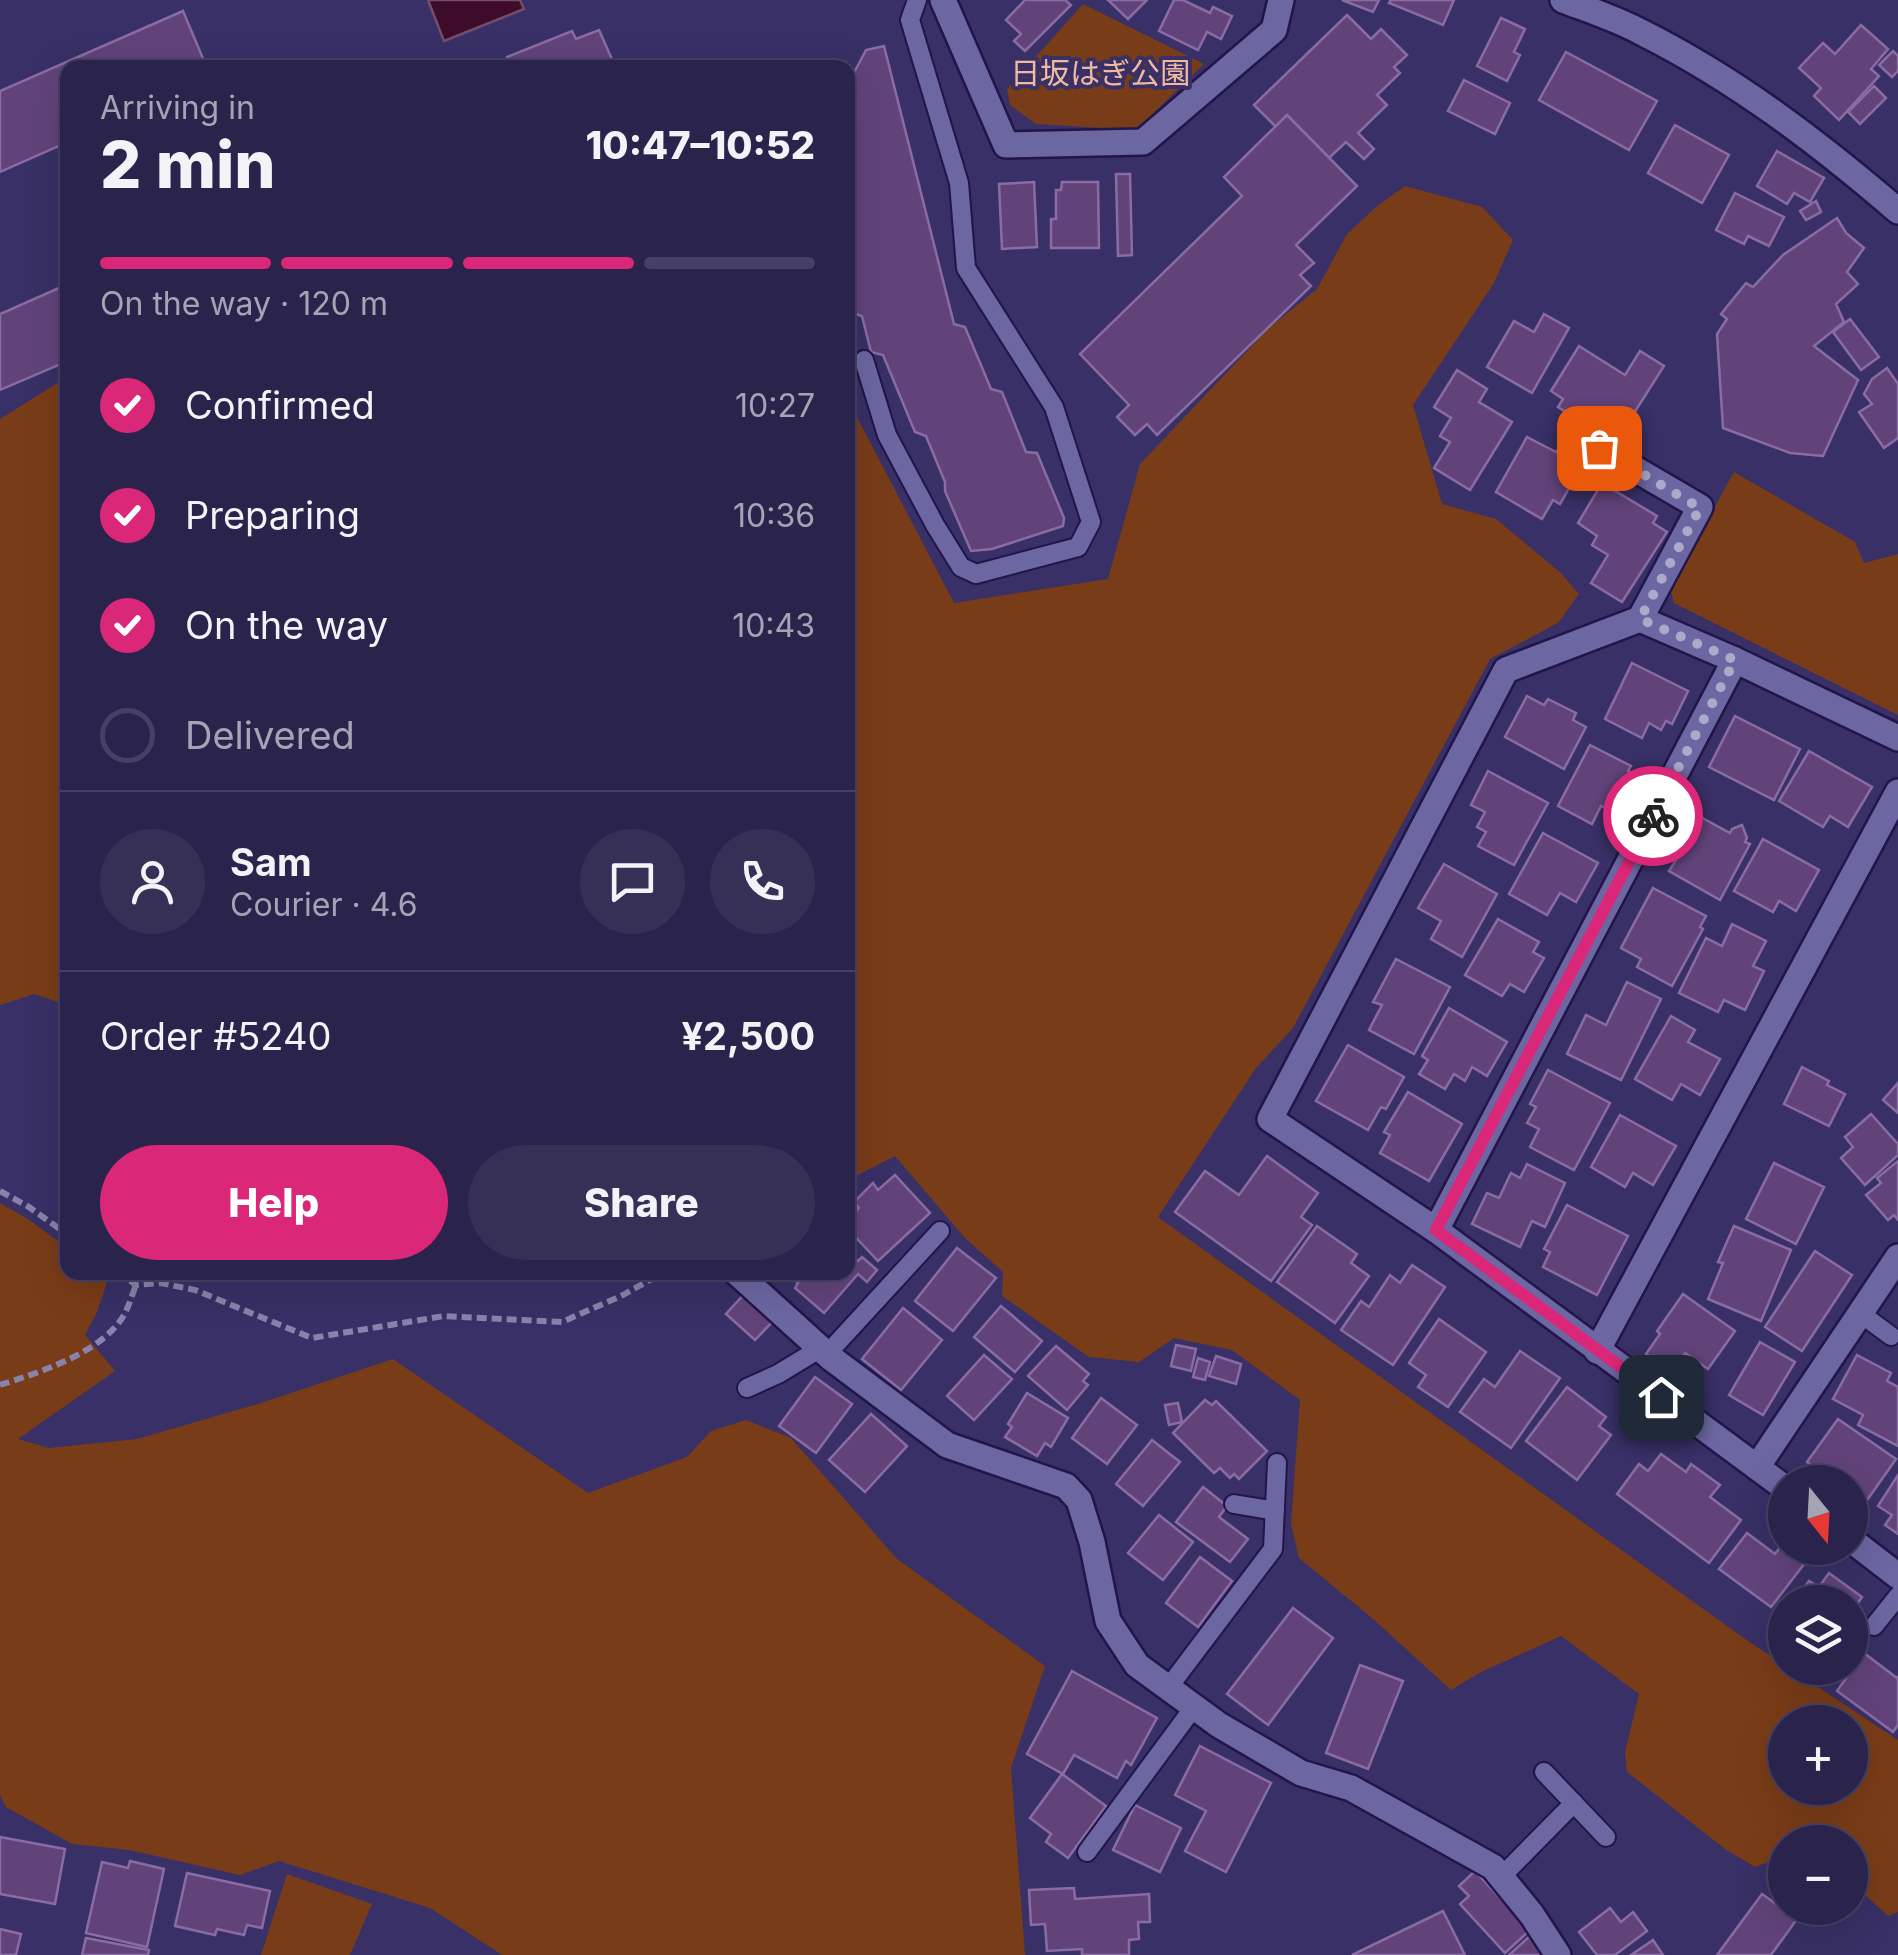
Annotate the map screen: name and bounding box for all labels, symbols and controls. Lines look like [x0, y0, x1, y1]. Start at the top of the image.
park label: 日坂はぎ公園 [1010, 55, 1190, 91]
text: Arriving in [100, 88, 255, 127]
text: 10:47–10:52 [586, 122, 815, 168]
text: 2 min [100, 125, 276, 204]
text: On the way · 120 m [100, 284, 388, 323]
icon: check [100, 378, 155, 433]
text: Confirmed [185, 382, 375, 428]
text: 10:27 [735, 386, 815, 425]
pin [1557, 406, 1642, 491]
icon: bag [1572, 421, 1627, 476]
icon: check [100, 488, 155, 543]
text: Preparing [185, 492, 360, 538]
text: 10:36 [733, 496, 815, 535]
icon: check [100, 598, 155, 653]
text: On the way [185, 602, 388, 648]
text: 10:43 [732, 606, 815, 645]
text: Delivered [185, 712, 355, 758]
courier [1603, 766, 1703, 866]
icon: bike [1626, 789, 1681, 844]
button: person [100, 829, 205, 934]
button: chat [580, 829, 685, 934]
button: phone [710, 829, 815, 934]
text: Sam [230, 839, 312, 885]
text: Courier · 4.6 [230, 885, 418, 924]
text: Order #5240 [100, 1013, 331, 1059]
text: ¥2,500 [681, 1013, 815, 1059]
button: Help [100, 1145, 448, 1260]
button: Share [468, 1145, 815, 1260]
pin [1619, 1355, 1704, 1440]
icon: home [1634, 1370, 1689, 1425]
north arrow [1768, 1465, 1868, 1565]
map controls [1768, 1465, 1868, 1925]
button: layers [1768, 1585, 1868, 1685]
button: + [1768, 1705, 1868, 1805]
button: − [1768, 1825, 1868, 1925]

